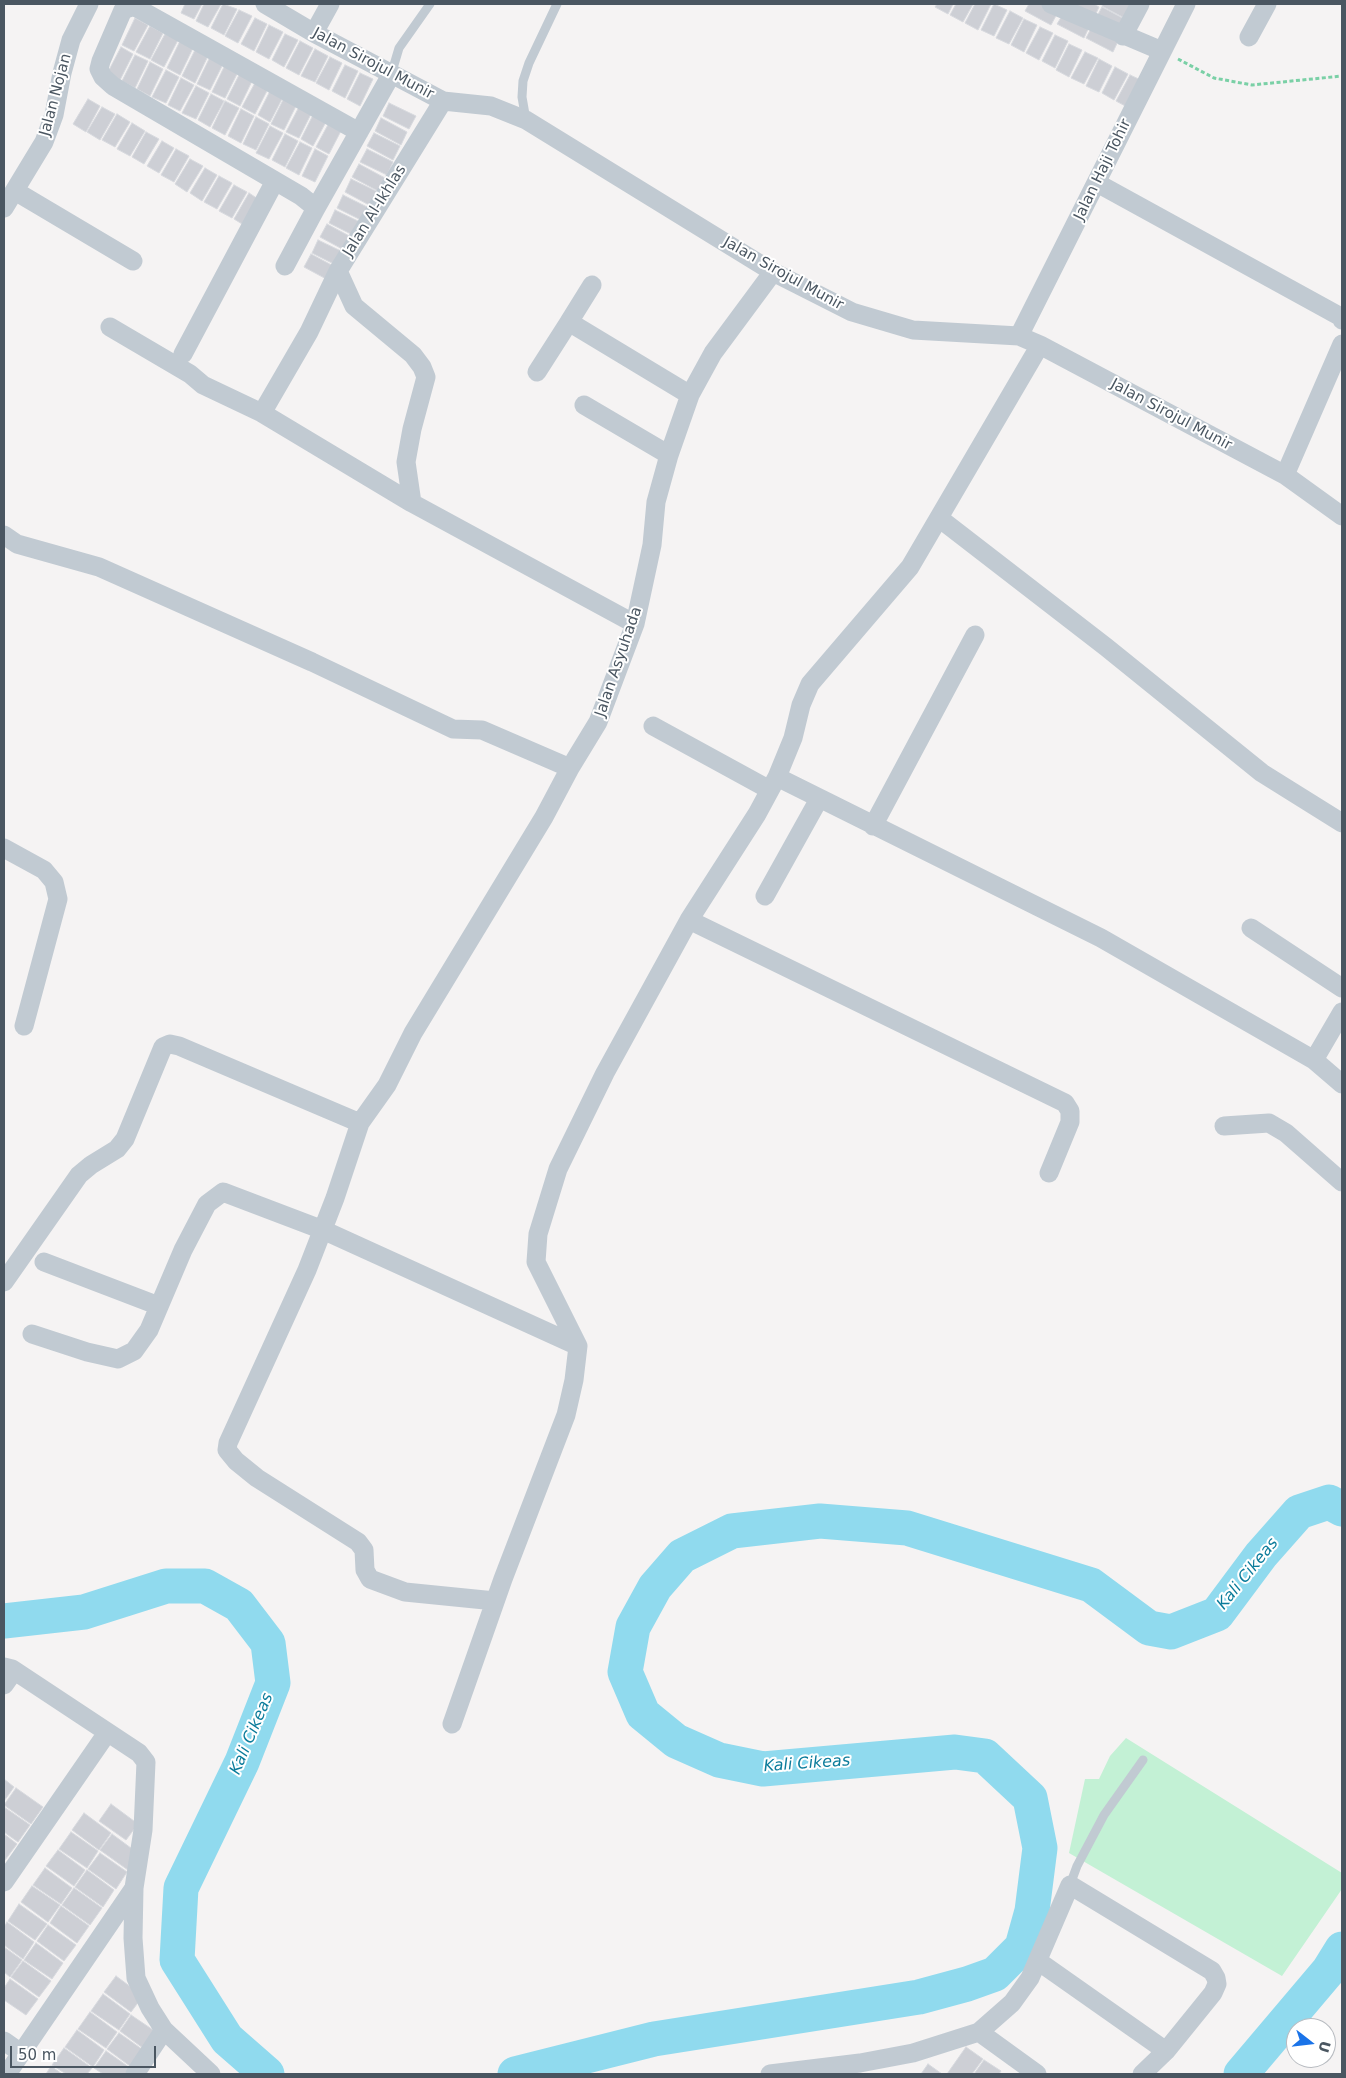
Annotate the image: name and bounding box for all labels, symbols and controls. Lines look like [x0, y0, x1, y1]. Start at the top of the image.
street label: Jalan Sirojul Munir [309, 24, 437, 104]
street label: Jalan Nojan [36, 52, 76, 138]
street label: Jalan Haji Tohir [1071, 116, 1135, 224]
street label: Jalan Al-Ikhlas [340, 162, 410, 260]
street label: Jalan Sirojul Munir [720, 233, 846, 315]
street label: Jalan Sirojul Munir [1107, 375, 1235, 455]
street label: Jalan Asyuhada [592, 605, 646, 719]
water label: Kali Cikeas [1213, 1534, 1283, 1614]
water label: Kali Cikeas [226, 1690, 278, 1778]
water label: Kali Cikeas [763, 1751, 851, 1777]
north arrow [1286, 2018, 1336, 2068]
scale bar [12, 2036, 159, 2068]
text: U [1315, 2039, 1334, 2055]
text: 50 m [18, 2046, 56, 2064]

